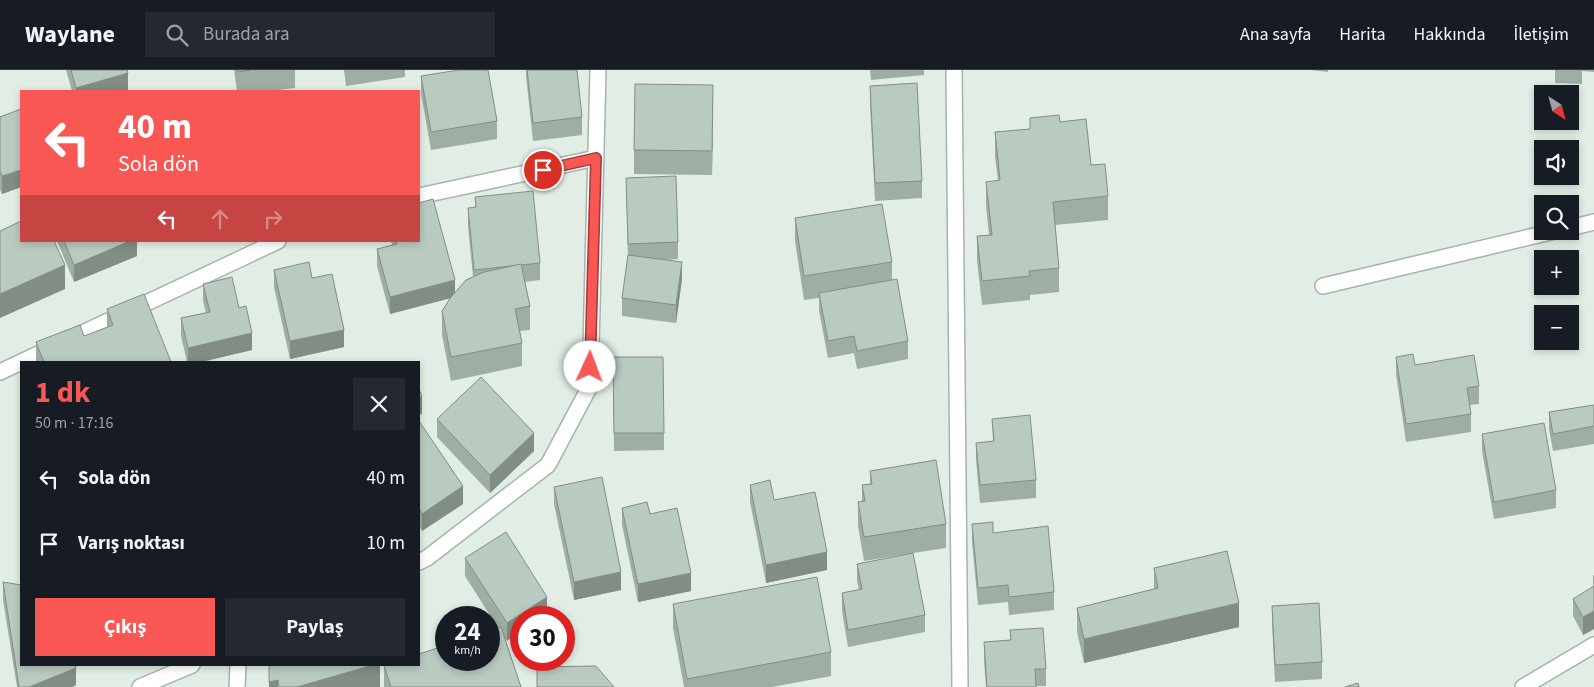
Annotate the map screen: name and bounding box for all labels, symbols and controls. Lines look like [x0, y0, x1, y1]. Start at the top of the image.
search box [145, 12, 495, 57]
text: Waylane [25, 17, 115, 52]
icon: search [163, 21, 191, 49]
text: Burada ara [203, 21, 290, 48]
text: Ana sayfa [1240, 22, 1311, 47]
text: Harita [1339, 22, 1386, 47]
text: Hakkında [1414, 22, 1486, 47]
text: İletişim [1514, 22, 1569, 47]
north arrow [1534, 85, 1579, 130]
map controls [1534, 85, 1579, 350]
text: 40 m [118, 102, 192, 152]
icon: left [35, 110, 100, 175]
button: sound [1534, 140, 1579, 185]
text: Sola dön [118, 148, 199, 180]
pin [522, 149, 564, 191]
icon: arrive [529, 156, 557, 184]
button: search [1534, 195, 1579, 240]
icon: left [153, 205, 181, 233]
icon: ahead [206, 205, 234, 233]
icon: right [259, 205, 287, 233]
button: + [1534, 250, 1579, 295]
button: − [1534, 305, 1579, 350]
position arrow [563, 340, 615, 392]
text: 1 dk [35, 371, 90, 414]
button: close [353, 378, 405, 430]
text: 50 m · 17:16 [35, 412, 114, 434]
icon: left [35, 465, 63, 493]
text: Sola dön [78, 465, 151, 492]
text: 40 m [367, 465, 405, 492]
icon: arrive [35, 530, 63, 558]
text: Varış noktası [78, 530, 185, 557]
text: 10 m [367, 530, 405, 557]
button: Çıkış [35, 598, 215, 656]
button: Paylaş [225, 598, 405, 656]
speed limit sign: 30 [510, 606, 575, 671]
text: 24 [454, 614, 481, 650]
text: km/h [454, 642, 481, 659]

